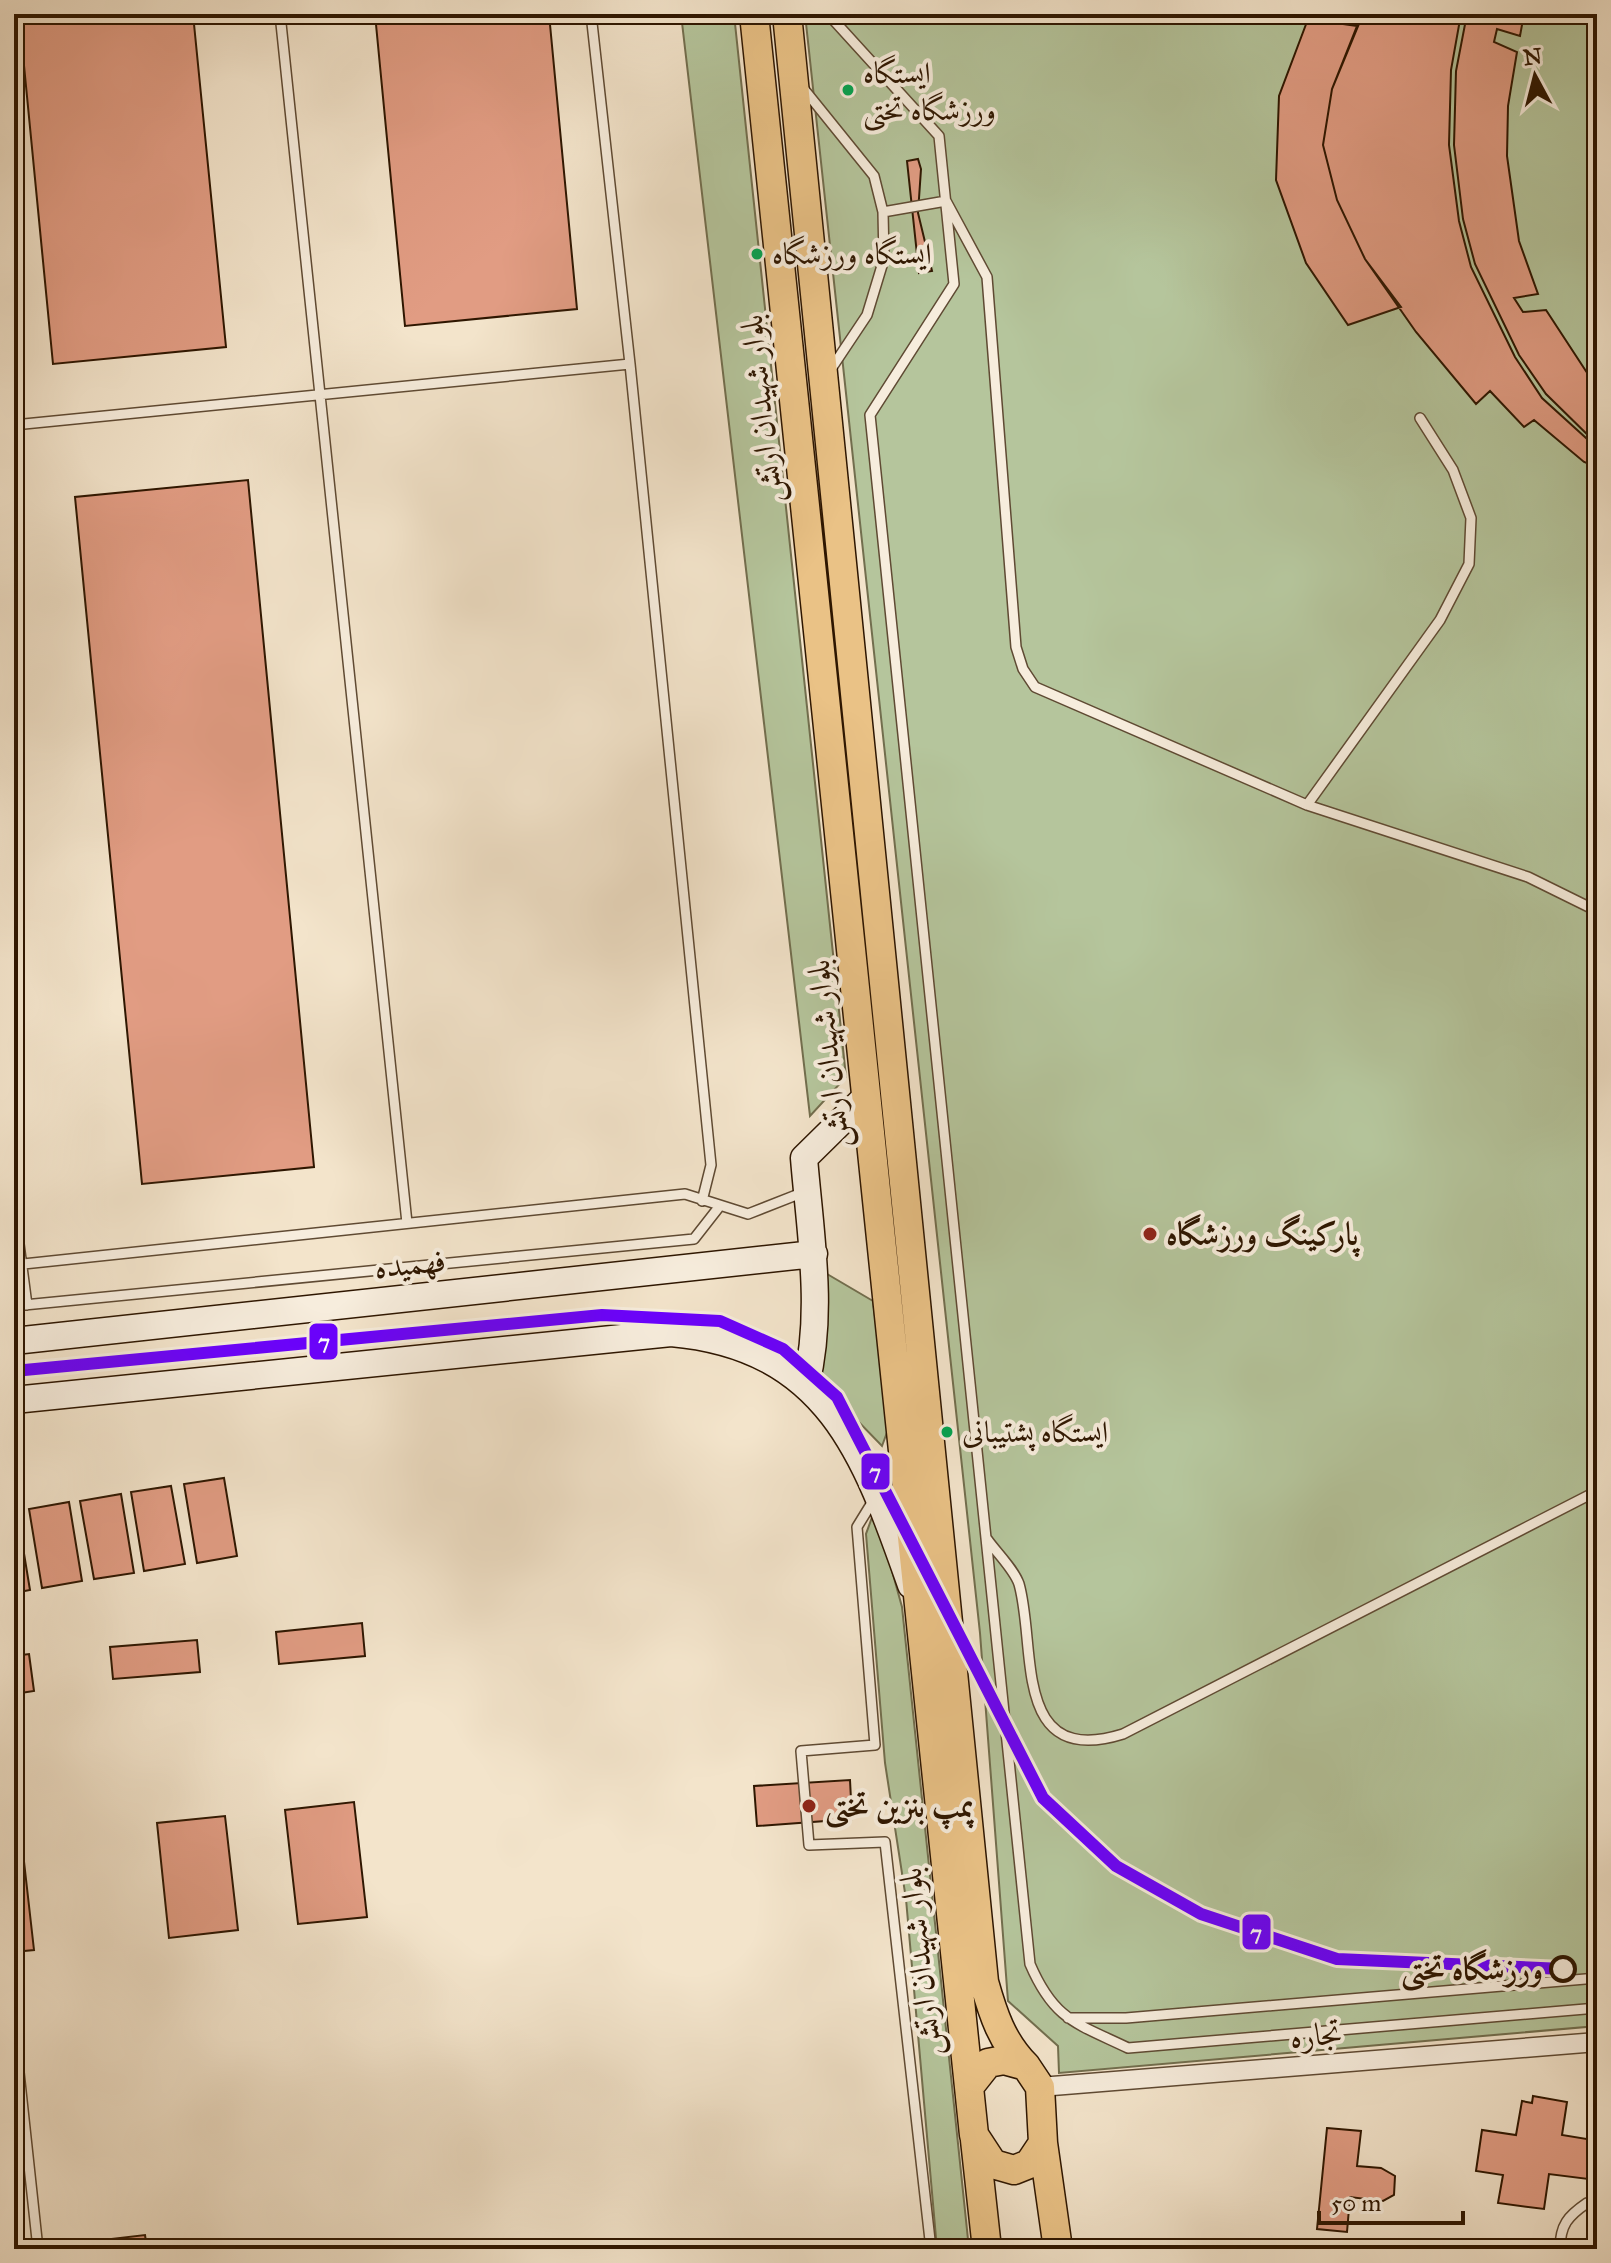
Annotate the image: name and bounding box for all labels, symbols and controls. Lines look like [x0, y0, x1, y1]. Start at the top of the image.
north arrow [1495, 36, 1575, 116]
text: N [1522, 42, 1544, 71]
place label: ایستگاه ورزشگاه تختی [863, 54, 996, 132]
marker: ایستگاه ورزشگاه تختی [840, 82, 856, 98]
place label: ایستگاه ورزشگاه [772, 235, 932, 272]
marker: ایستگاه ورزشگاه [749, 246, 765, 262]
street label: بلوار شهیدان ارتش [732, 313, 792, 505]
street label: بلوار شهیدان ارتش [799, 958, 859, 1150]
place label: پارکینگ ورزشگاه [1166, 1214, 1360, 1258]
marker: پارکینگ ورزشگاه [1141, 1225, 1159, 1243]
street label: فهمیده [372, 1241, 448, 1287]
line badge: 7 [308, 1322, 339, 1361]
text: 7 [318, 1328, 330, 1355]
place label: ایستگاه پشتیبانی [962, 1413, 1108, 1452]
marker: ایستگاه پشتیبانی [939, 1424, 955, 1440]
line badge: 7 [860, 1452, 891, 1491]
text: 7 [869, 1458, 881, 1485]
place label: پمپ بنزین تختی [825, 1787, 975, 1830]
marker: پمپ بنزین تختی [800, 1797, 818, 1815]
street label: بلوار شهیدان ارتش [891, 1866, 951, 2058]
line badge: 7 [1241, 1913, 1272, 1951]
text: 7 [1250, 1919, 1262, 1946]
place label: ورزشگاه تختی [1401, 1949, 1543, 1992]
marker: ورزشگاه تختی [1550, 1956, 1576, 1982]
street label: تجاره [1288, 2013, 1344, 2057]
scale bar [1319, 2175, 1463, 2225]
text: 50 m [1331, 2188, 1381, 2218]

